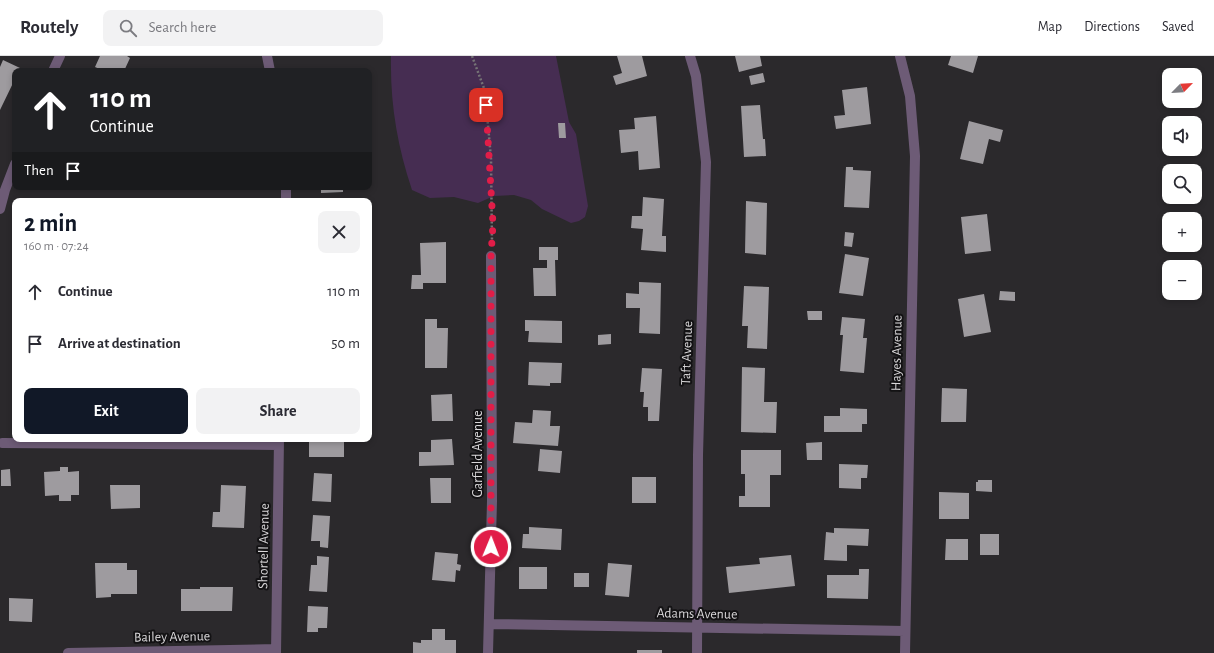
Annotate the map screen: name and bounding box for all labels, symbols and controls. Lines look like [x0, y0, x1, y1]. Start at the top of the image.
search box [103, 10, 383, 46]
icon: search [117, 17, 139, 39]
text: Routely [20, 18, 79, 37]
text: Search here [149, 20, 216, 35]
text: Map [1038, 20, 1062, 34]
text: Directions [1084, 20, 1140, 34]
text: Saved [1162, 20, 1194, 34]
north arrow [1162, 68, 1202, 108]
map controls [1162, 68, 1202, 300]
icon: ahead [24, 84, 76, 136]
text: 110 m [90, 85, 152, 113]
pin [469, 88, 503, 122]
icon: arrive [475, 94, 497, 116]
button: sound [1162, 116, 1202, 156]
text: Continue [90, 118, 154, 136]
icon: arrive [62, 160, 84, 182]
text: Then [24, 163, 54, 178]
button: search [1162, 164, 1202, 204]
button: close [318, 211, 360, 253]
text: 2 min [24, 212, 77, 236]
button: + [1162, 212, 1202, 252]
text: 160 m · 07:24 [24, 240, 89, 253]
button: − [1162, 260, 1202, 300]
icon: ahead [24, 281, 46, 303]
text: Continue [58, 284, 113, 299]
text: 110 m [327, 284, 360, 299]
street label: Hayes Avenue [889, 315, 905, 391]
street label: Taft Avenue [679, 321, 695, 385]
icon: arrive [24, 333, 46, 355]
text: Arrive at destination [58, 336, 181, 351]
text: 50 m [331, 336, 360, 351]
button: Exit [24, 388, 188, 434]
button: Share [196, 388, 360, 434]
street label: Garfield Avenue [471, 410, 485, 498]
street label: Shortell Avenue [256, 503, 272, 589]
position arrow [470, 526, 512, 568]
street label: Adams Avenue [656, 606, 738, 622]
street label: Bailey Avenue [134, 629, 210, 645]

